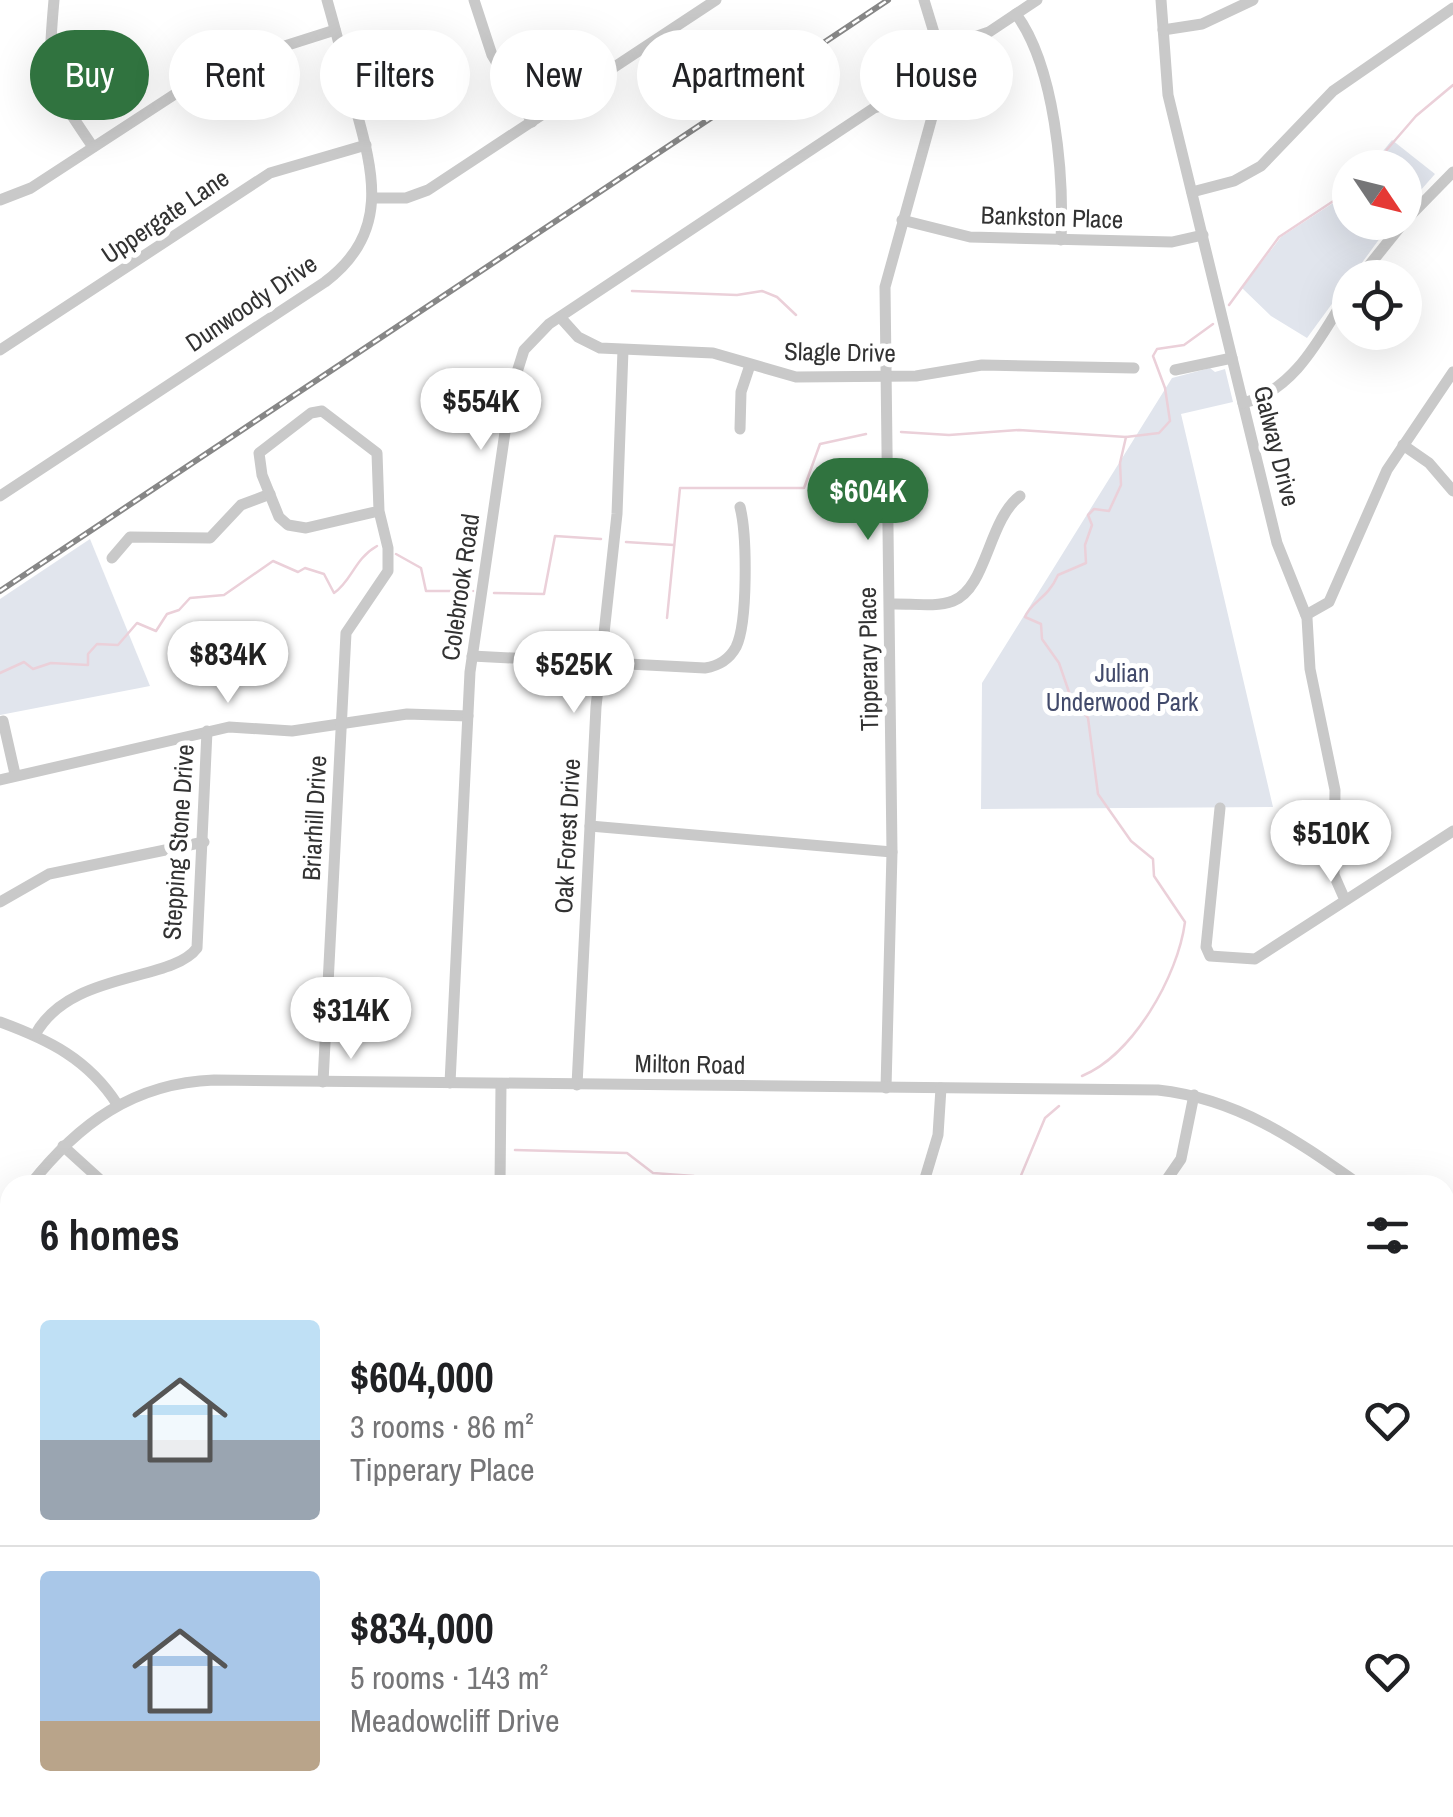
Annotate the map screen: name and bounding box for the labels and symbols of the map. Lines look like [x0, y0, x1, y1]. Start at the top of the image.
north arrow [1332, 150, 1422, 240]
street label: Uppergate Lane [95, 161, 235, 271]
street label: Bankston Place [980, 198, 1124, 236]
street label: Dunwoody Drive [179, 247, 323, 359]
street label: Slagle Drive [784, 334, 896, 370]
pin: $554K [411, 368, 551, 453]
street label: Galway Drive [1246, 382, 1308, 510]
pin: $604K [798, 458, 938, 543]
street label: Colebrook Road [433, 511, 487, 663]
street label: Tipperary Place [850, 587, 886, 731]
pin: $834K [158, 621, 298, 706]
pin: $525K [504, 631, 644, 716]
park label: Julian Underwood Park [1046, 656, 1199, 719]
street label: Stepping Stone Drive [154, 743, 202, 941]
street label: Briarhill Drive [294, 755, 334, 881]
street label: Oak Forest Drive [546, 758, 588, 914]
pin: $510K [1261, 800, 1401, 885]
pin: $314K [281, 977, 421, 1062]
street label: Milton Road [634, 1046, 746, 1082]

